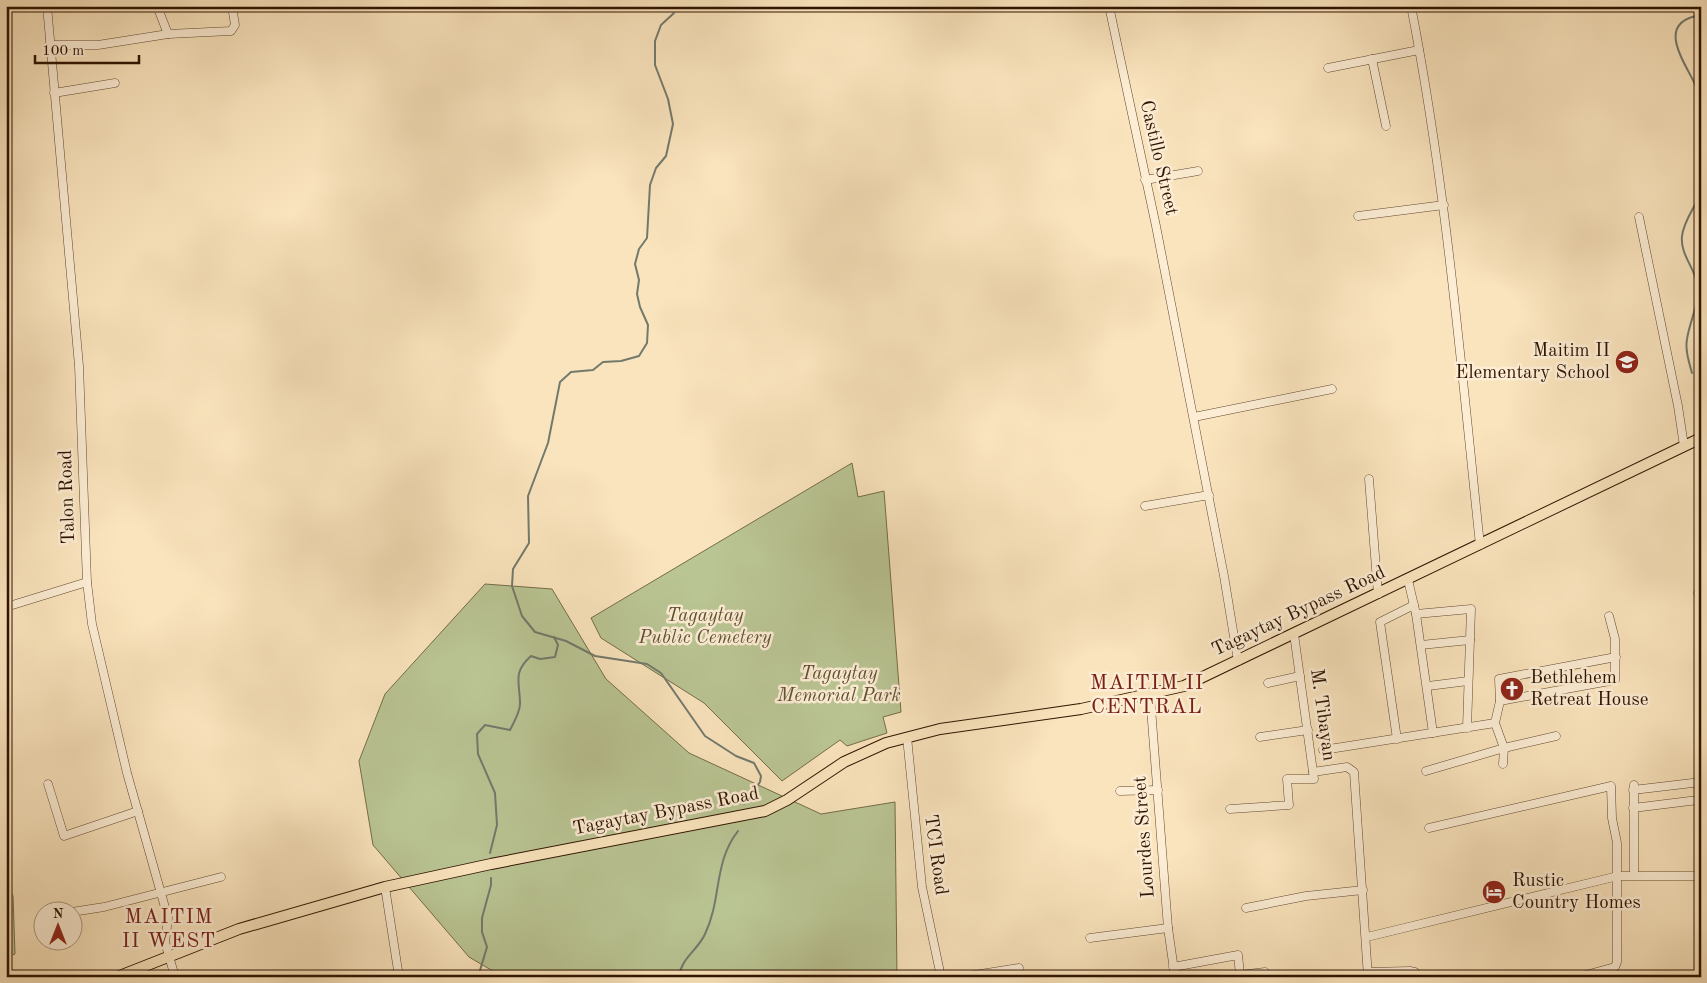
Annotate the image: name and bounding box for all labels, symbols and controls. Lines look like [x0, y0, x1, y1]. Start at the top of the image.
scale bar [35, 32, 139, 64]
text: 100 m [42, 44, 84, 59]
street label: Castillo Street [1136, 99, 1180, 217]
place label: Maitim II Elementary School [1455, 342, 1610, 383]
school or university icon: Maitim II Elementary School [1614, 349, 1640, 375]
street label: Talon Road [57, 449, 79, 545]
street label: Tagaytay Bypass Road [1209, 563, 1389, 661]
park label: Tagaytay Public Cemetery [637, 607, 772, 648]
park label: Tagaytay Memorial Park [776, 665, 901, 706]
street label: M. Tibayan [1306, 668, 1338, 762]
place label: Bethlehem Retreat House [1530, 669, 1648, 710]
district label: MAITIM II CENTRAL [1090, 673, 1204, 718]
church icon: Bethlehem Retreat House [1499, 676, 1525, 702]
street label: Lourdes Street [1131, 775, 1159, 899]
street label: Tagaytay Bypass Road [571, 785, 761, 839]
street label: TCI Road [920, 813, 950, 897]
place label: Rustic Country Homes [1512, 872, 1641, 913]
hotel icon: Rustic Country Homes [1481, 879, 1507, 905]
north arrow [32, 900, 82, 950]
text: N [53, 907, 64, 921]
district label: MAITIM II WEST [122, 907, 216, 952]

